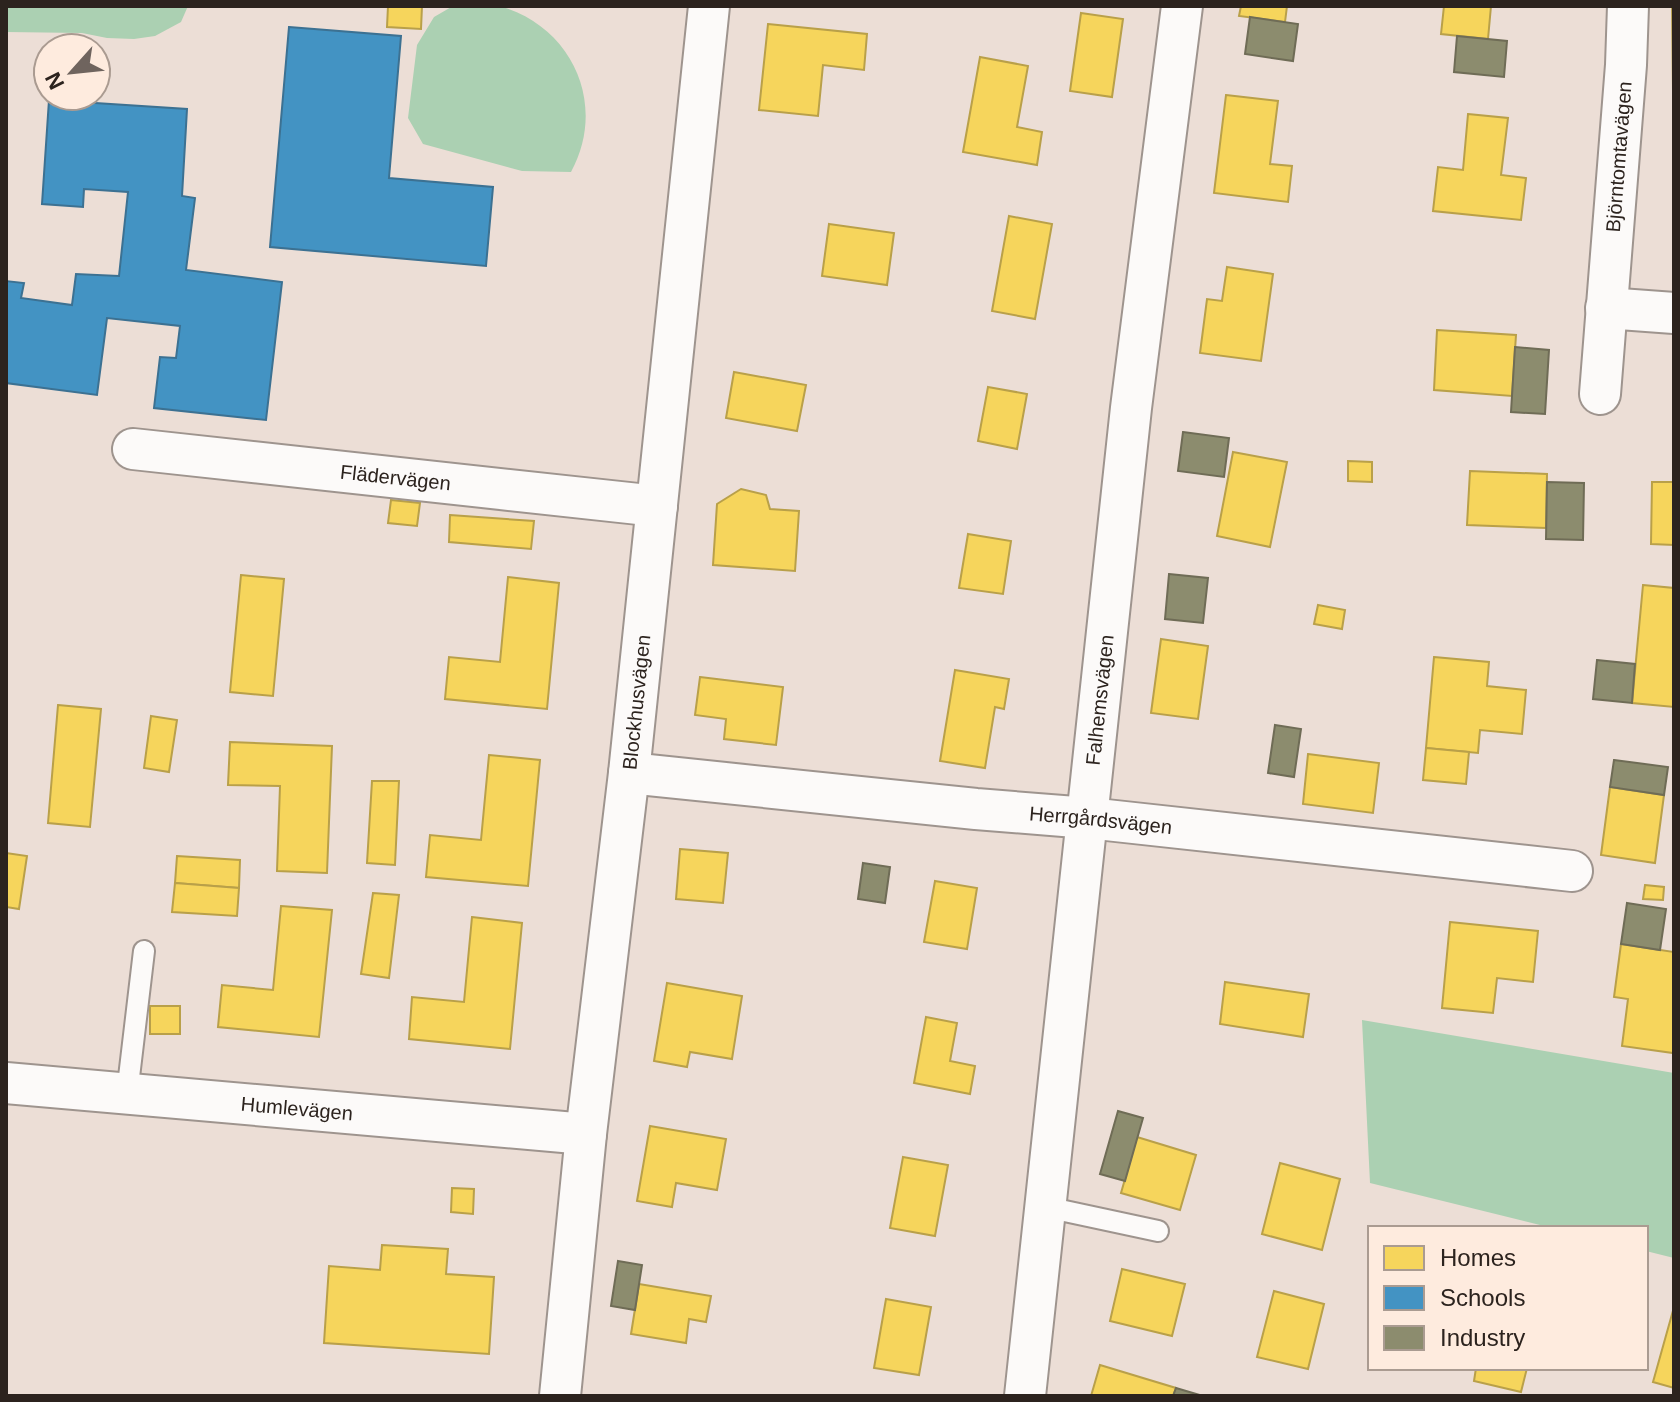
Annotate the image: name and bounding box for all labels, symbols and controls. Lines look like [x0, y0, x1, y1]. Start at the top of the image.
north arrow [32, 32, 112, 112]
text: N [40, 68, 69, 94]
street label: Björntomtavägen [1602, 80, 1636, 233]
street label: Flädervägen [339, 461, 452, 494]
street label: Blockhusvägen [618, 634, 654, 771]
street label: Falhemsvägen [1082, 634, 1118, 766]
street label: Herrgårdsvägen [1028, 802, 1173, 838]
street label: Humlevägen [240, 1093, 354, 1124]
legend [1368, 1226, 1648, 1370]
text: Homes [1440, 1244, 1516, 1271]
text: Schools [1440, 1284, 1525, 1311]
text: Industry [1440, 1324, 1525, 1351]

